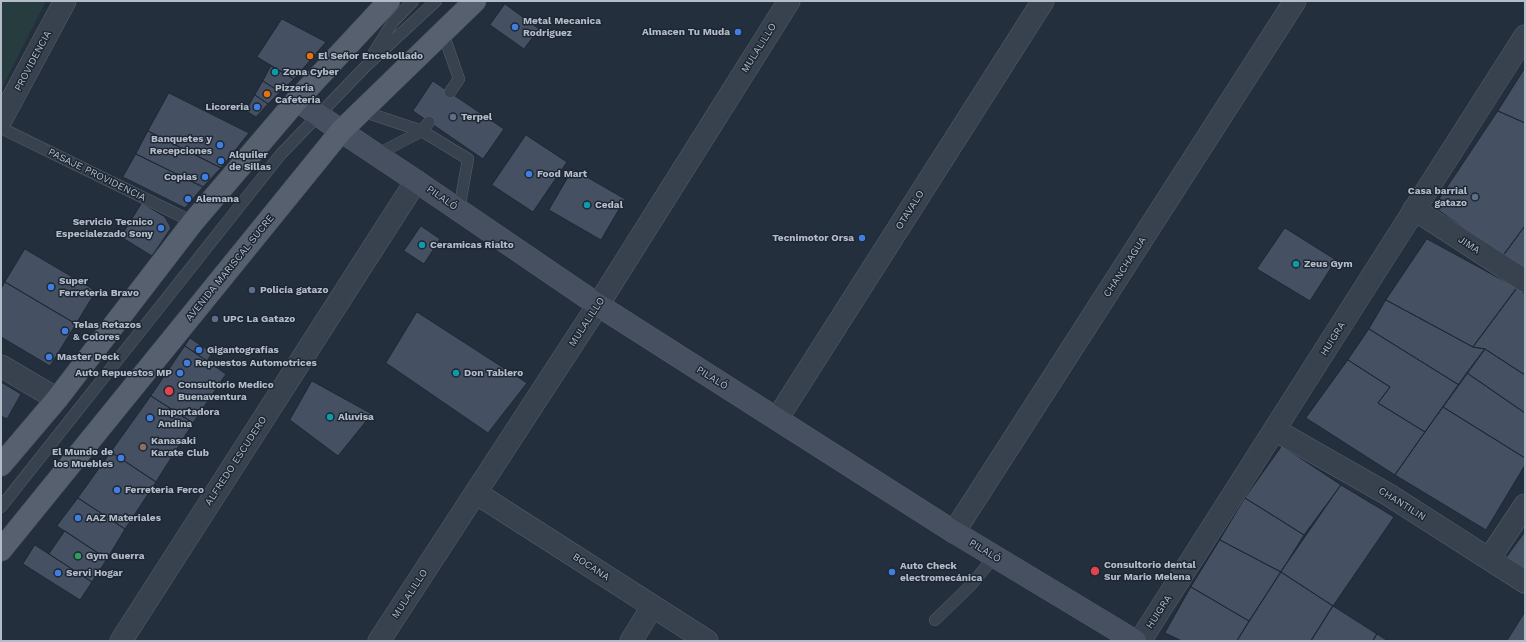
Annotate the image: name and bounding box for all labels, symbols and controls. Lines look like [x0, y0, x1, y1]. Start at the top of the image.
place label: Metal Mecanica Rodriguez [523, 15, 601, 38]
street label: MULALILLO [739, 21, 779, 75]
marker: Metal Mecanica Rodriguez [510, 22, 520, 32]
place label: Almacen Tu Muda [642, 26, 730, 38]
marker: Almacen Tu Muda [733, 27, 743, 37]
street label: PROVIDENCIA [12, 29, 54, 93]
place label: El Señor Encebollado [318, 50, 423, 62]
marker: El Señor Encebollado [305, 51, 315, 61]
place label: Zona Cyber [283, 66, 339, 78]
marker: Zona Cyber [270, 67, 280, 77]
place label: Pizzeria Cafeteria [275, 82, 321, 106]
marker: Pizzeria Cafeteria [262, 89, 272, 99]
place label: Licoreria [205, 101, 249, 113]
marker: Licoreria [252, 102, 262, 112]
place label: Terpel [461, 111, 492, 123]
marker: Terpel [448, 112, 458, 122]
place label: Banquetes y Recepciones [150, 133, 212, 156]
marker: Banquetes y Recepciones [215, 140, 225, 150]
street label: PASAJE PROVIDENCIA [46, 146, 148, 204]
place label: Alquiler de Sillas [229, 149, 271, 172]
marker: Alquiler de Sillas [216, 156, 226, 166]
place label: Food Mart [537, 168, 587, 180]
marker: Food Mart [524, 169, 534, 179]
place label: Copias [164, 171, 197, 183]
marker: Copias [200, 172, 210, 182]
street label: PILALÓ [424, 183, 460, 213]
place label: Casa barrial gatazo [1408, 185, 1467, 208]
street label: OTAVALO [893, 188, 927, 232]
marker: Casa barrial gatazo [1470, 192, 1480, 202]
place label: Alemana [196, 193, 239, 205]
marker: Alemana [183, 194, 193, 204]
place label: Cedal [595, 199, 623, 211]
marker: Cedal [582, 200, 592, 210]
street label: AVENIDA MARISCAL SUCRE [183, 212, 277, 324]
place label: Servicio Tecnico Especialezado Sony [56, 216, 153, 240]
marker: Servicio Tecnico Especialezado Sony [156, 223, 166, 233]
place label: Tecnimotor Orsa [772, 232, 854, 244]
marker: Tecnimotor Orsa [857, 233, 867, 243]
street label: JIMA [1456, 233, 1482, 257]
street label: CHANCHAGUA [1101, 235, 1149, 299]
place label: Ceramicas Rialto [430, 239, 514, 251]
marker: Ceramicas Rialto [417, 240, 427, 250]
place label: Zeus Gym [1304, 258, 1353, 270]
marker: Zeus Gym [1291, 259, 1301, 269]
place label: Super Ferreteria Bravo [59, 275, 139, 298]
marker: Super Ferreteria Bravo [46, 282, 56, 292]
place label: Policía gatazo [260, 284, 328, 296]
marker: Policía gatazo [247, 285, 257, 295]
street label: MULALILLO [567, 295, 607, 349]
place label: UPC La Gatazo [223, 313, 295, 325]
marker: UPC La Gatazo [210, 314, 220, 324]
place label: Telas Retazos & Colores [73, 319, 141, 342]
street label: HUIGRA [1318, 320, 1348, 358]
marker: Telas Retazos & Colores [60, 326, 70, 336]
place label: Gigantografías [207, 344, 279, 356]
marker: Gigantografías [194, 345, 204, 355]
place label: Master Deck [57, 351, 119, 363]
marker: Master Deck [44, 352, 54, 362]
place label: Repuestos Automotrices [195, 357, 317, 369]
marker: Repuestos Automotrices [182, 358, 192, 368]
street label: PILALÓ [694, 364, 730, 392]
place label: Auto Repuestos MP [75, 367, 172, 379]
place label: Don Tablero [464, 367, 523, 379]
marker: Auto Repuestos MP [175, 368, 185, 378]
marker: Don Tablero [451, 368, 461, 378]
place label: Consultorio Medico Buenaventura [178, 379, 274, 402]
marker: Consultorio Medico Buenaventura [163, 385, 175, 397]
place label: Importadora Andina [158, 406, 220, 430]
place label: Aluvisa [338, 411, 374, 423]
marker: Aluvisa [325, 412, 335, 422]
marker: Importadora Andina [145, 413, 155, 423]
street label: ALFREDO ESCUDERO [203, 414, 269, 508]
place label: Kanasaki Karate Club [151, 435, 209, 458]
marker: Kanasaki Karate Club [138, 442, 148, 452]
place label: El Mundo de los Muebles [52, 446, 113, 470]
marker: El Mundo de los Muebles [116, 453, 126, 463]
place label: Ferreteria Ferco [125, 484, 204, 496]
marker: Ferreteria Ferco [112, 485, 122, 495]
street label: CHANTILIN [1376, 485, 1428, 523]
place label: AAZ Materiales [86, 512, 161, 524]
marker: AAZ Materiales [73, 513, 83, 523]
street label: PILALÓ [967, 537, 1003, 565]
place label: Gym Guerra [86, 550, 145, 562]
marker: Gym Guerra [73, 551, 83, 561]
street label: BOCANA [570, 551, 612, 583]
place label: Consultorio dental Sur Mario Melena [1104, 559, 1196, 582]
place label: Auto Check electromecánica [900, 560, 982, 584]
marker: Consultorio dental Sur Mario Melena [1089, 565, 1101, 577]
place label: Servi Hogar [66, 567, 123, 579]
street label: MULALILLO [390, 567, 430, 621]
marker: Auto Check electromecánica [887, 567, 897, 577]
marker: Servi Hogar [53, 568, 63, 578]
street label: HUIGRA [1144, 593, 1174, 631]

